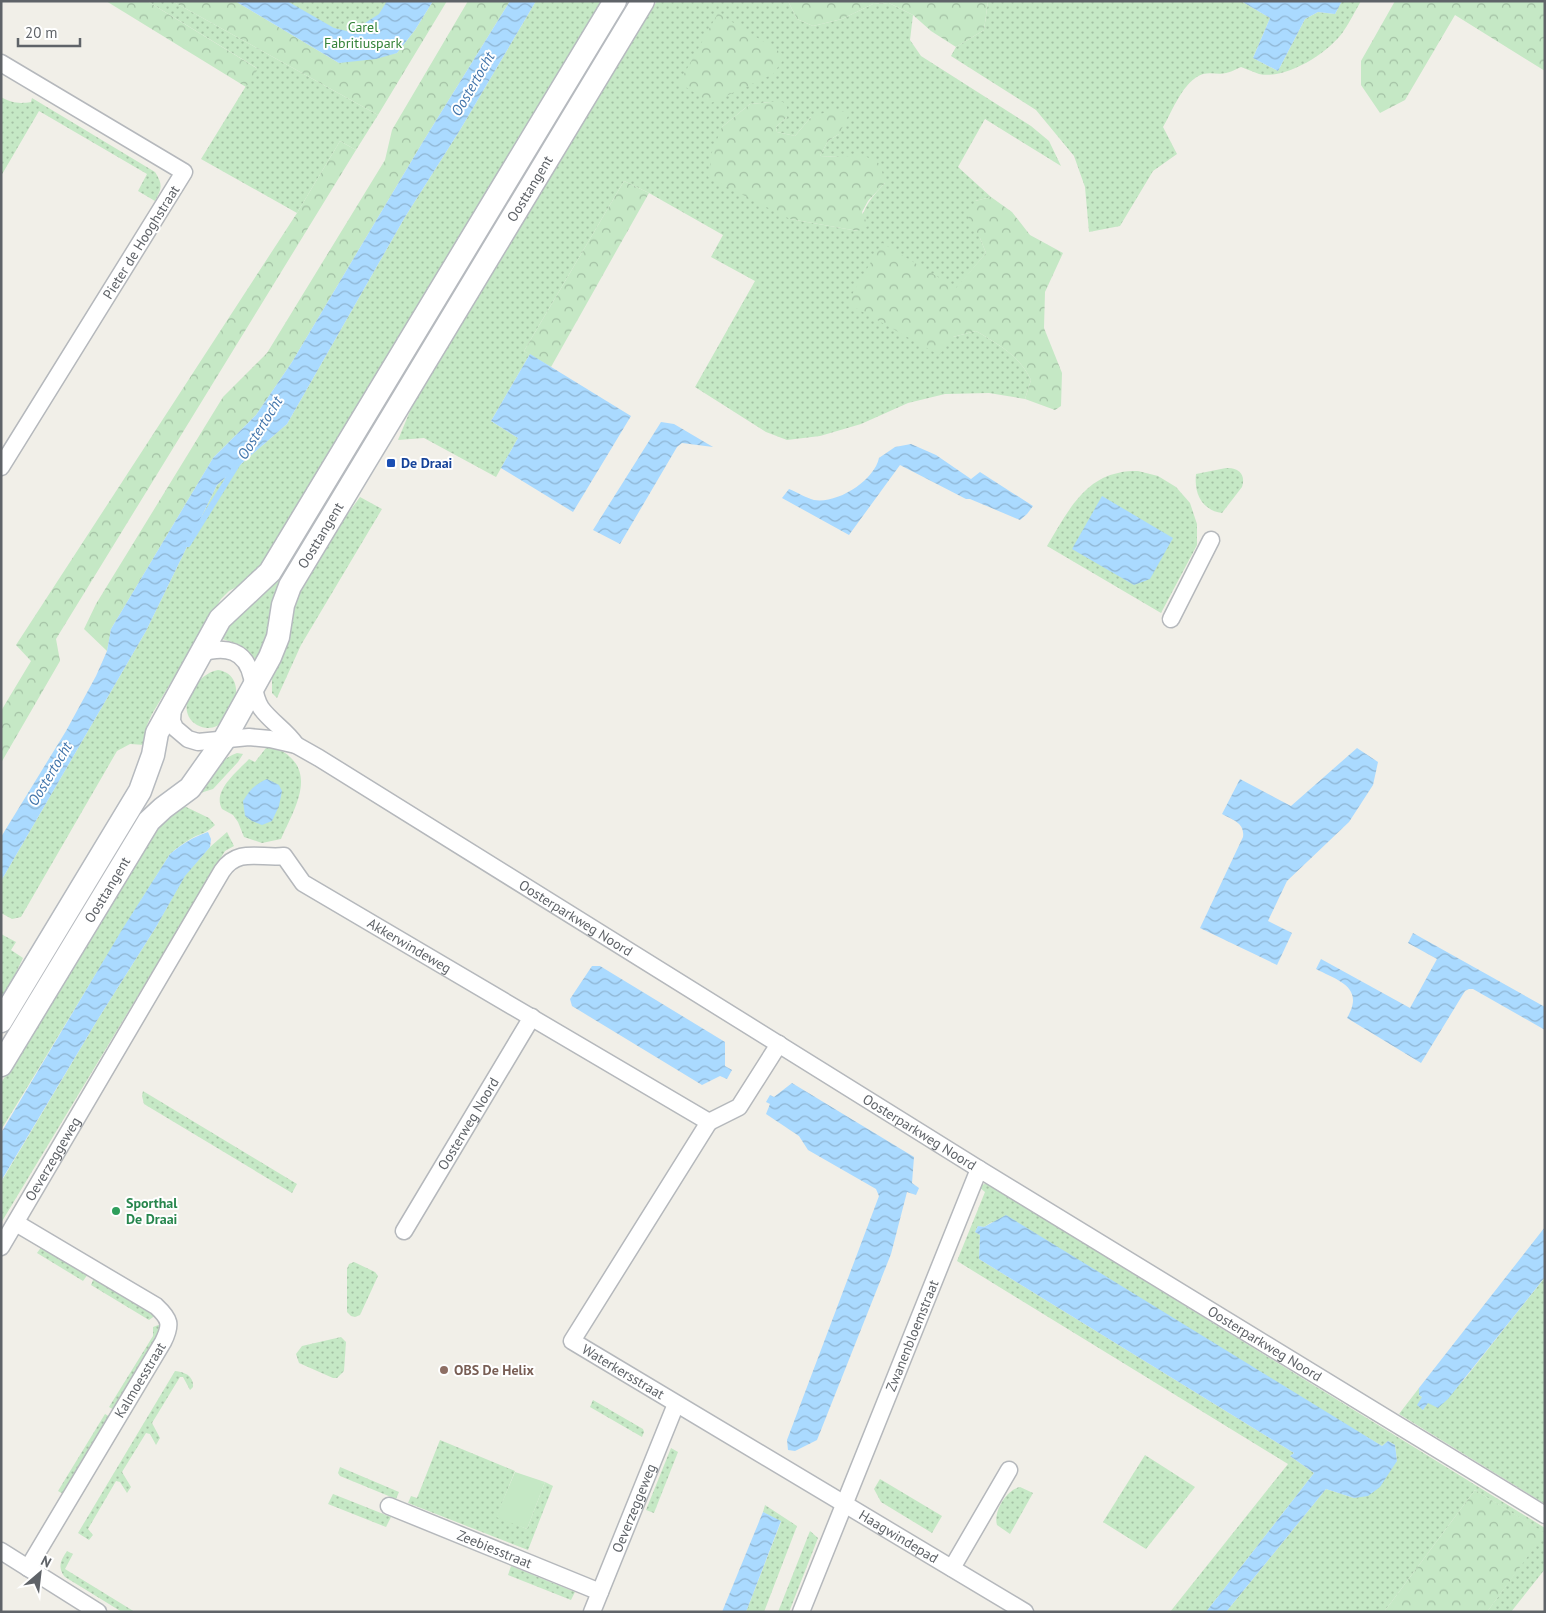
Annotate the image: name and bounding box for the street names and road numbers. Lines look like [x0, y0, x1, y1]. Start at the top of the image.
street label: Oosttangent [503, 152, 557, 225]
street label: Pieter de Hooghstraat [99, 182, 183, 302]
street label: Oosttangent [294, 499, 347, 572]
street label: Oosttangent [80, 853, 134, 926]
street label: Oosterparkweg Noord [516, 876, 636, 960]
street label: Akkerwindeweg [364, 914, 455, 977]
street label: Oosterweg Noord [434, 1074, 503, 1173]
street label: Oosterparkweg Noord [859, 1090, 980, 1174]
street label: Oeverzeggeweg [21, 1114, 84, 1204]
street label: Zwanenbloemstraat [882, 1277, 943, 1394]
street label: Oosterparkweg Noord [1204, 1302, 1325, 1385]
street label: Kalmoesstraat [110, 1339, 170, 1421]
street label: Waterkersstraat [579, 1340, 668, 1403]
street label: Oeverzeggeweg [608, 1461, 660, 1555]
street label: Haagwindepad [856, 1506, 942, 1567]
street label: Zeebiesstraat [454, 1526, 535, 1572]

